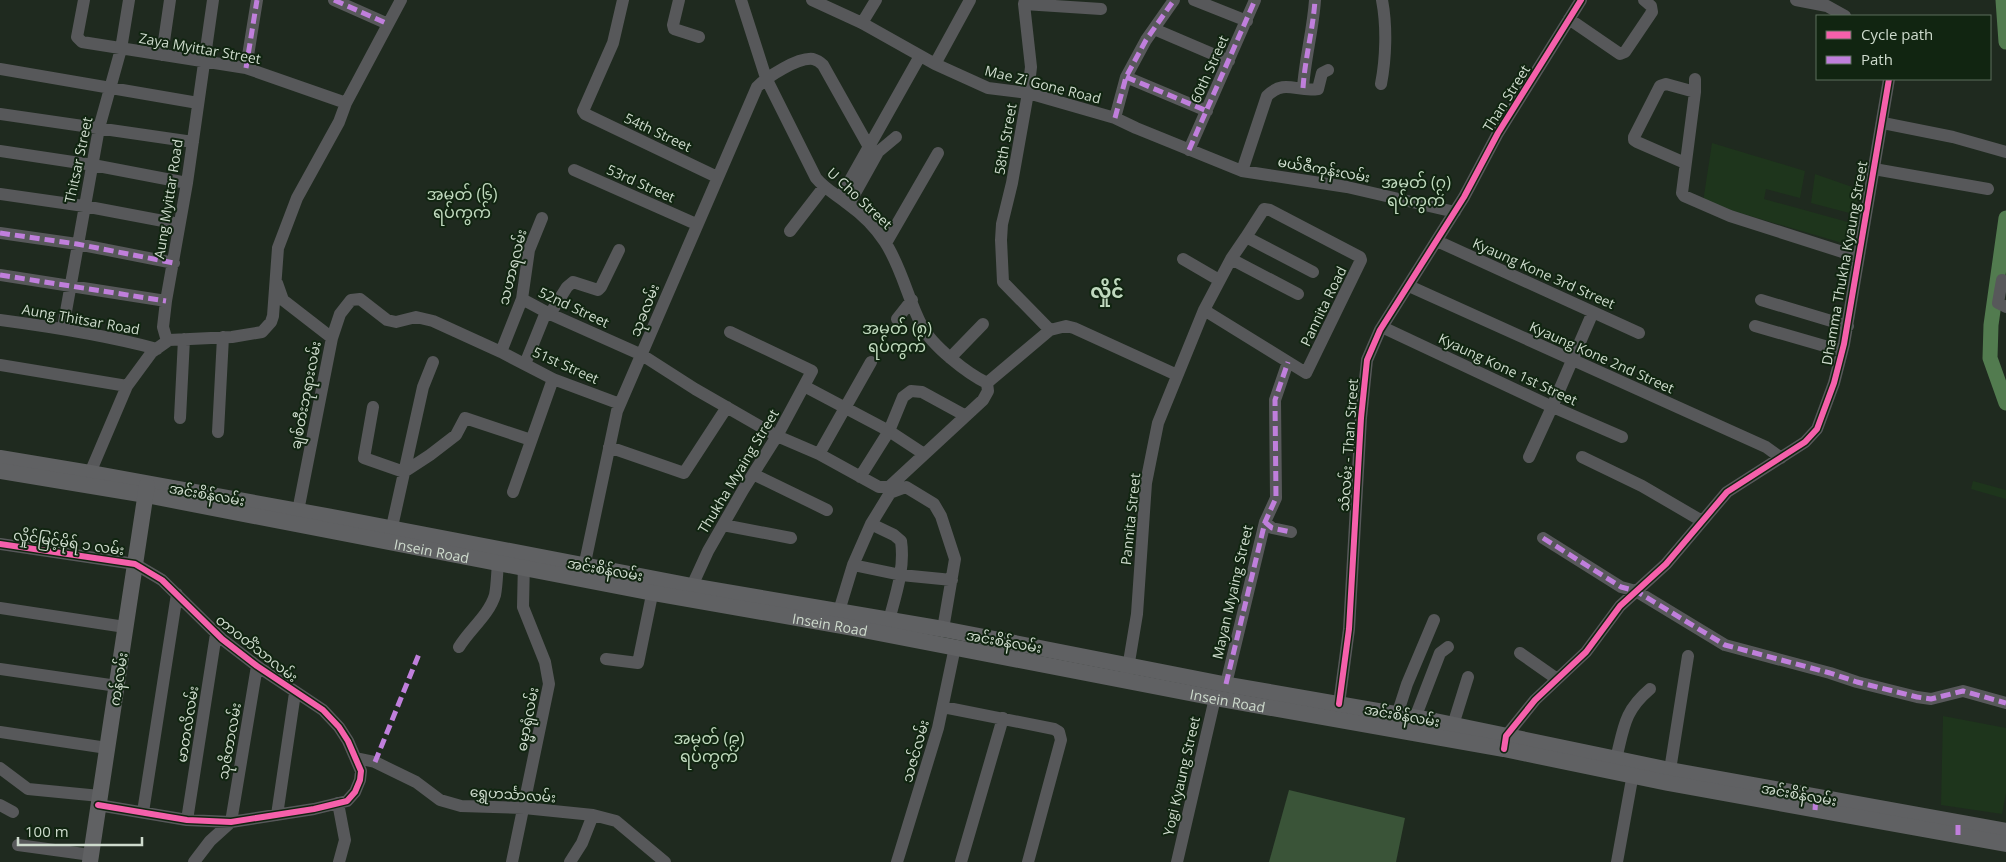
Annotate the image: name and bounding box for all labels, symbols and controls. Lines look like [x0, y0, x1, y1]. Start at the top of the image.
legend [1816, 15, 1991, 80]
text: Cycle path [1861, 24, 1933, 44]
street label: Zaya Myittar Street [137, 28, 263, 68]
street label: 60th Street [1186, 32, 1232, 106]
text: Path [1861, 49, 1893, 69]
street label: Mae Zi Gone Road [983, 60, 1103, 108]
street label: Than Street [1478, 61, 1534, 135]
street label: 58th Street [989, 102, 1021, 176]
street label: 54th Street [621, 108, 695, 156]
street label: Thitsar Street [60, 115, 96, 205]
street label: Aung Myittar Road [149, 138, 187, 260]
street label: မယ်ဇီကုန်းလမ်း [1276, 152, 1372, 189]
street label: 53rd Street [604, 159, 678, 207]
street label: Dhamma Thukha Kyaung Street [1817, 159, 1871, 367]
street label: U Cho Street [823, 163, 897, 233]
district label: အမှတ် (၇) ရပ်ကွက် [1381, 171, 1451, 214]
district label: အမှတ် (၆) ရပ်ကွက် [426, 183, 498, 226]
street label: သဟာရလမ်း [493, 227, 534, 308]
street label: Kyaung Kone 3rd Street [1470, 233, 1618, 313]
street label: Pannita Road [1295, 263, 1351, 349]
district label: လှိုင် [1090, 278, 1124, 307]
street label: သုခလမ်း [625, 281, 666, 340]
street label: 52nd Street [536, 282, 612, 332]
street label: Aung Thitsar Road [21, 299, 141, 339]
street label: Kyaung Kone 2nd Street [1527, 316, 1677, 398]
district label: အမှတ် (၈) ရပ်ကွက် [862, 317, 932, 360]
street label: Kyaung Kone 1st Street [1435, 328, 1581, 410]
street label: ချစ်တီးဘုရားလမ်း [285, 339, 328, 451]
street label: 51st Street [530, 342, 602, 388]
street label: သံလမ်း - Than Street [1334, 378, 1362, 512]
street label: Thukha Myaing Street [693, 405, 783, 537]
street label: Pannita Street [1116, 472, 1144, 566]
street label: အင်းစိန်လမ်း [167, 478, 246, 513]
street label: Mayan Myaing Street [1207, 523, 1257, 661]
street label: လှိုင်မြင့်မိုရ် ၁ လမ်း [12, 525, 126, 562]
street label: Insein Road [393, 534, 471, 567]
street label: အင်းစိန်လမ်း [565, 553, 644, 588]
street label: Insein Road [791, 608, 869, 640]
street label: တာဝတိံသာလမ်း [212, 610, 302, 686]
street label: အင်းစိန်လမ်း [964, 625, 1043, 660]
street label: ကန်လမ်း [104, 651, 135, 708]
street label: မာတလိလမ်း [172, 684, 202, 764]
street label: Insein Road [1188, 684, 1267, 716]
street label: ဓမ္မာရုံလမ်း [511, 685, 546, 753]
street label: အင်းစိန်လမ်း [1362, 699, 1441, 734]
street label: သုဇိတာလမ်း [213, 701, 248, 781]
street label: Yogi Kyaung Street [1158, 714, 1204, 838]
street label: သဇင်လမ်း [897, 717, 933, 785]
district label: အမှတ် (၉) ရပ်ကွက် [673, 727, 745, 770]
street label: အင်းစိန်လမ်း [1759, 778, 1838, 813]
street label: ရွှေဟင်္သာလမ်း [469, 782, 557, 809]
scale bar [18, 814, 141, 846]
text: 100 m [25, 821, 69, 841]

